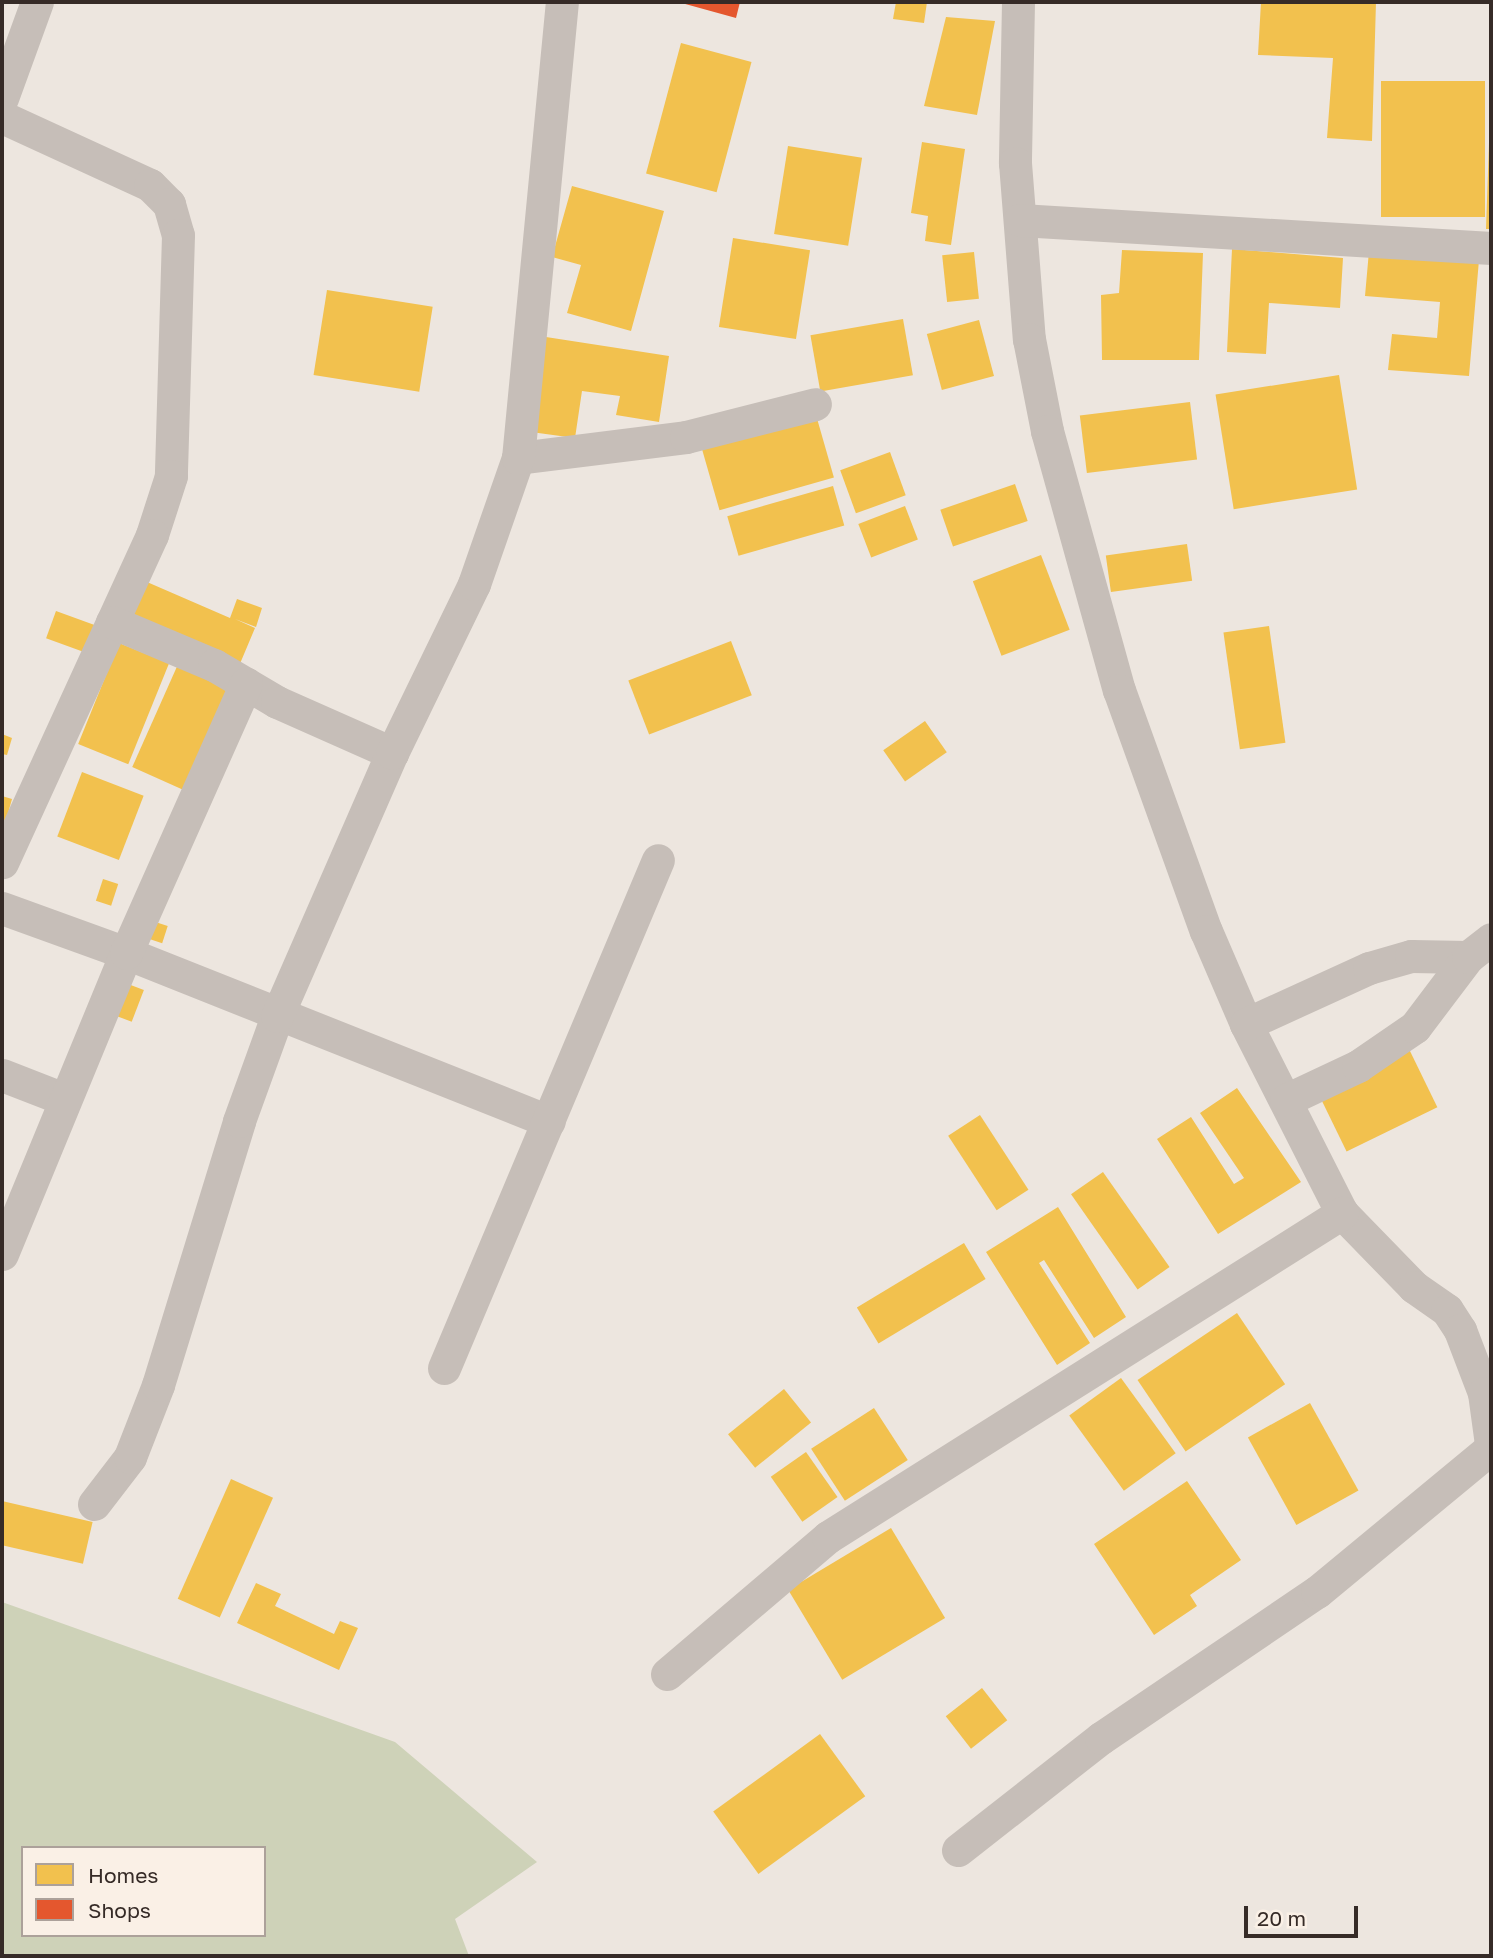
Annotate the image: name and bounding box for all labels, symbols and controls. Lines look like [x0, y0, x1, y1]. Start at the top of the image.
legend [21, 1846, 266, 1937]
text: Homes [88, 1862, 158, 1888]
scale bar [1248, 1892, 1362, 1936]
text: Shops [88, 1897, 151, 1923]
text: 20 m [1257, 1905, 1306, 1931]

